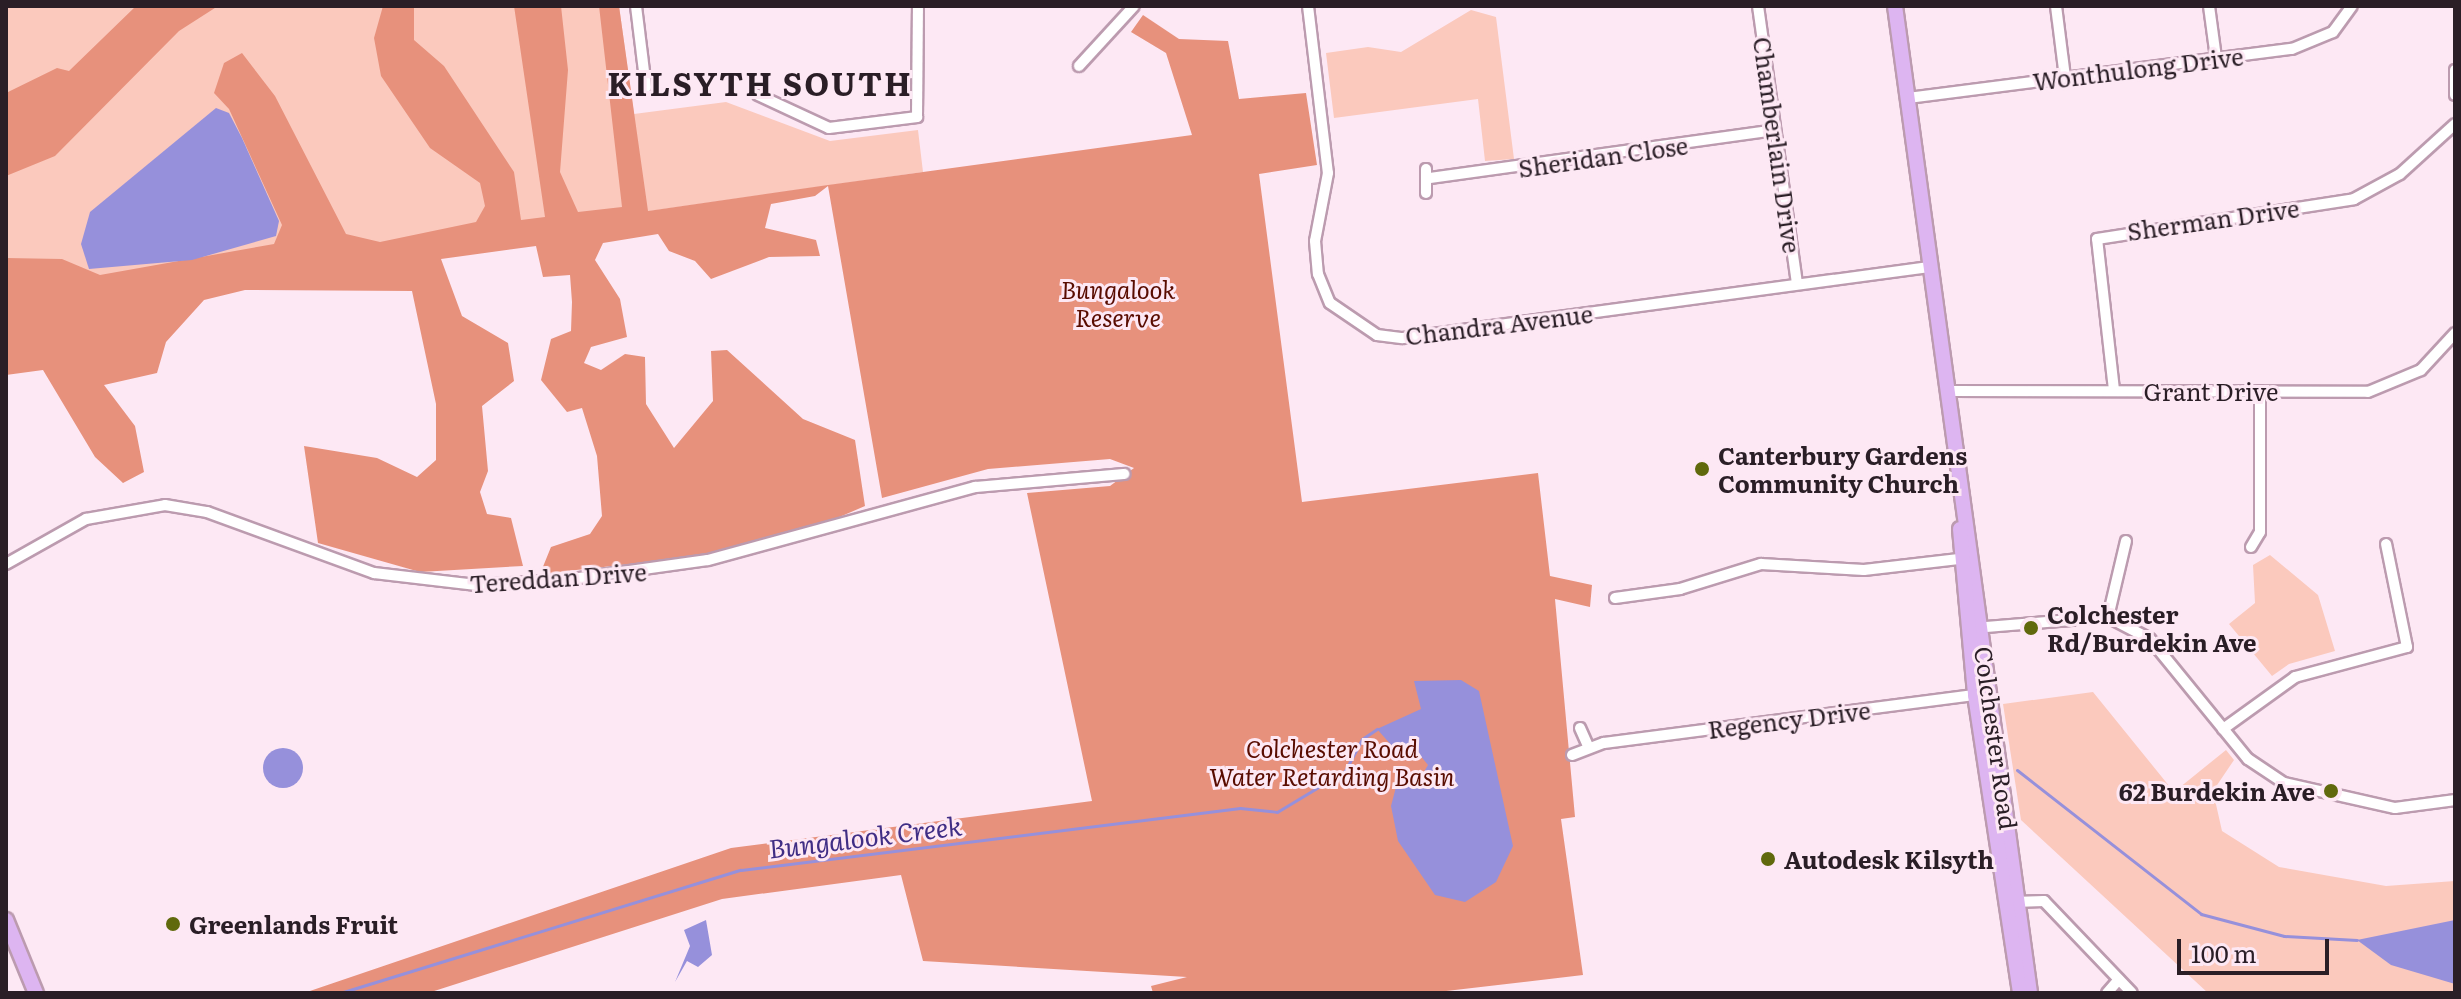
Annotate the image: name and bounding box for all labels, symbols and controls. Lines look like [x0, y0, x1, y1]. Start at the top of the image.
street label: Chamberlain Drive [1749, 35, 1807, 255]
street label: Wonthulong Drive [2031, 41, 2245, 95]
district label: KILSYTH SOUTH [607, 63, 913, 101]
street label: Sheridan Close [1516, 130, 1690, 182]
street label: Sherman Drive [2125, 193, 2301, 245]
park label: Bungalook Reserve [1061, 275, 1175, 331]
street label: Chandra Avenue [1404, 298, 1594, 350]
street label: Grant Drive [2144, 377, 2278, 405]
place label: Canterbury Gardens Community Church [1718, 441, 1967, 497]
marker: Canterbury Gardens Community Church [1693, 460, 1711, 478]
street label: Tereddan Drive [469, 556, 647, 598]
place label: Colchester Rd/Burdekin Ave [2047, 600, 2257, 656]
marker: Colchester Rd/Burdekin Ave [2022, 619, 2040, 637]
street label: Colchester Road [1970, 645, 2024, 831]
street label: Regency Drive [1706, 695, 1872, 743]
park label: Colchester Road Water Retarding Basin [1209, 734, 1455, 790]
place label: 62 Burdekin Ave [2119, 777, 2315, 805]
marker: 62 Burdekin Ave [2322, 782, 2340, 800]
water label: Bungalook Creek [767, 809, 963, 863]
place label: Autodesk Kilsyth [1784, 845, 1994, 873]
marker: Autodesk Kilsyth [1759, 850, 1777, 868]
place label: Greenlands Fruit [189, 910, 398, 938]
marker: Greenlands Fruit [164, 915, 182, 933]
scale bar [2181, 923, 2333, 973]
text: 100 m [2191, 935, 2257, 970]

